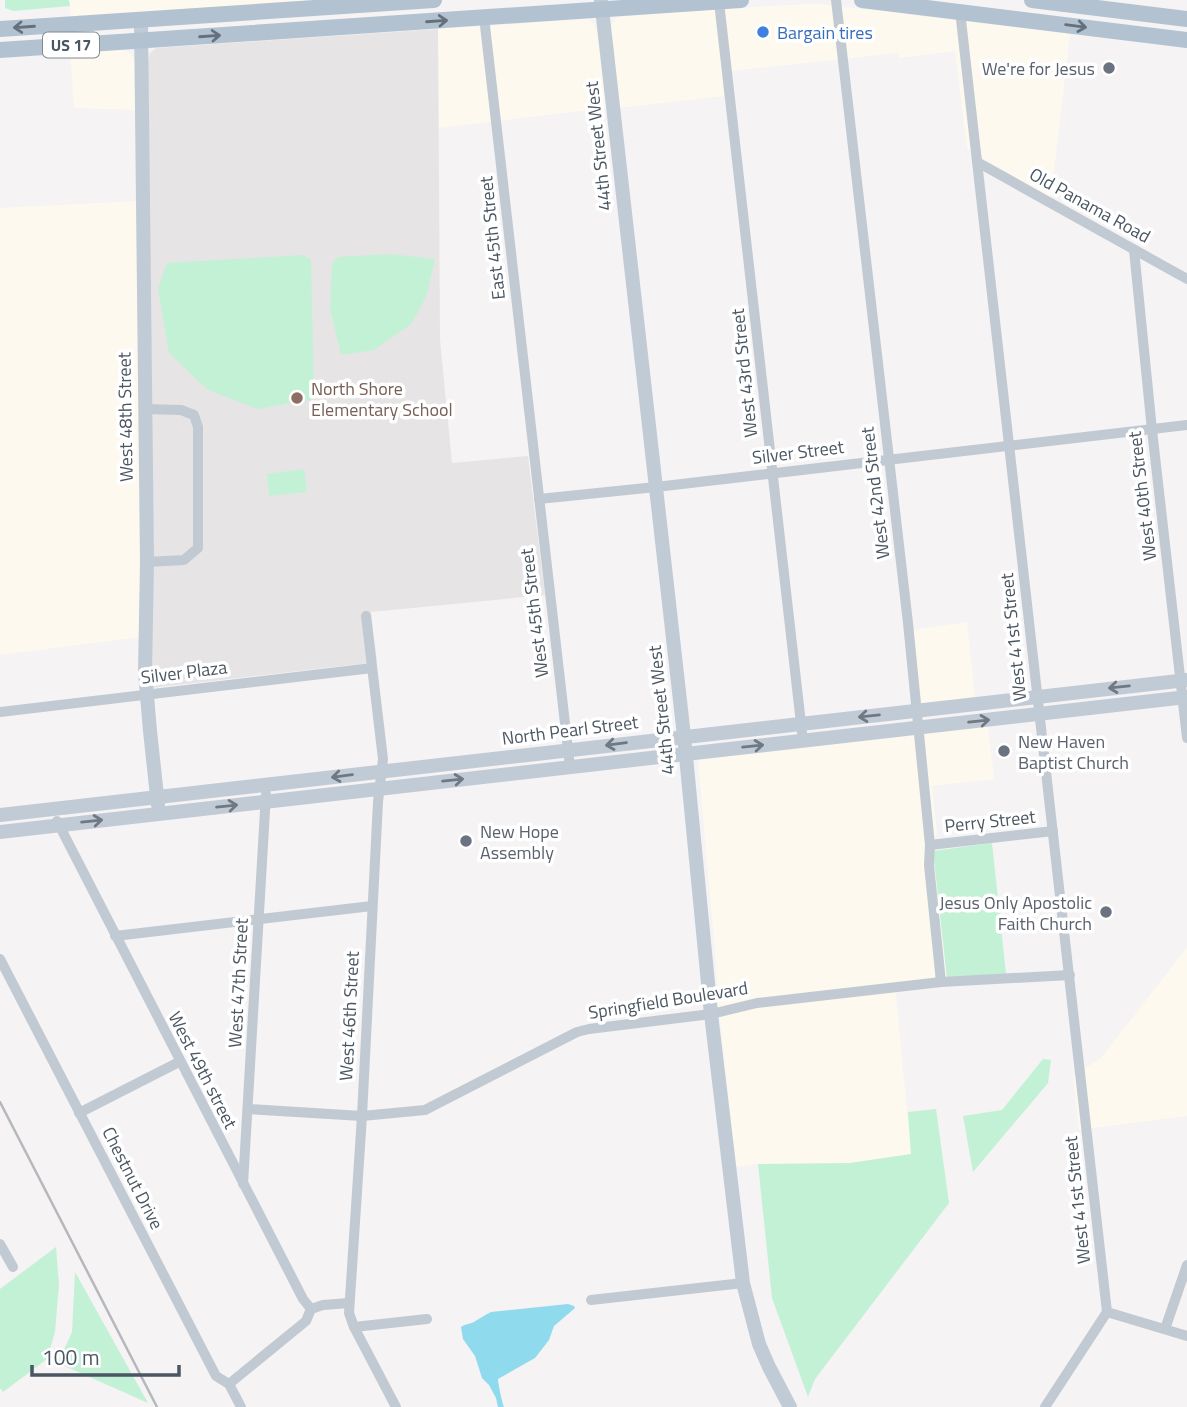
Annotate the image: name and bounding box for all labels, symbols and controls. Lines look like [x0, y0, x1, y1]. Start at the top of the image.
one-way arrow [425, 14, 448, 27]
place label: Bargain tires [777, 19, 873, 46]
one-way arrow [1064, 20, 1086, 33]
one-way arrow [13, 21, 36, 34]
marker: Bargain tires [755, 24, 771, 40]
one-way arrow [198, 29, 221, 42]
road number: US 17 [43, 32, 99, 58]
place label: We're for Jesus [982, 55, 1095, 82]
marker: We're for Jesus [1101, 60, 1117, 76]
street label: 44th Street West [578, 79, 618, 212]
street label: Old Panama Road [1025, 161, 1155, 249]
street label: East 45th Street [472, 174, 512, 301]
street label: West 43rd Street [724, 307, 764, 439]
street label: West 48th Street [110, 351, 140, 482]
place label: North Shore Elementary School [311, 375, 453, 423]
marker: North Shore Elementary School [289, 390, 305, 406]
street label: West 42nd Street [853, 425, 897, 561]
street label: West 40th Street [1121, 429, 1163, 562]
street label: Silver Street [751, 433, 846, 471]
street label: West 45th Street [513, 546, 555, 679]
street label: West 41st Street [993, 571, 1033, 702]
street label: 44th Street West [641, 643, 681, 776]
street label: Silver Plaza [139, 653, 229, 691]
one-way arrow [1108, 681, 1131, 694]
street label: North Pearl Street [500, 708, 640, 752]
one-way arrow [858, 709, 881, 722]
one-way arrow [968, 714, 990, 727]
place label: New Haven Baptist Church [1018, 728, 1129, 776]
one-way arrow [605, 738, 628, 751]
one-way arrow [742, 740, 764, 753]
marker: New Haven Baptist Church [996, 743, 1012, 759]
one-way arrow [331, 769, 353, 782]
one-way arrow [441, 774, 464, 787]
one-way arrow [215, 799, 237, 812]
street label: Perry Street [943, 803, 1037, 839]
one-way arrow [80, 814, 103, 827]
place label: New Hope Assembly [480, 818, 559, 866]
marker: New Hope Assembly [458, 833, 474, 849]
place label: Jesus Only Apostolic Faith Church [939, 889, 1092, 937]
marker: Jesus Only Apostolic Faith Church [1098, 904, 1114, 920]
street label: West 47th Street [221, 917, 255, 1049]
street label: West 46th Street [332, 950, 366, 1082]
street label: Springfield Boulevard [586, 974, 750, 1026]
street label: West 49th street [162, 1007, 245, 1134]
street label: Chestnut Drive [96, 1122, 170, 1234]
street label: West 41st Street [1057, 1134, 1097, 1265]
scale bar [32, 1334, 178, 1378]
text: 100 m [42, 1341, 99, 1373]

